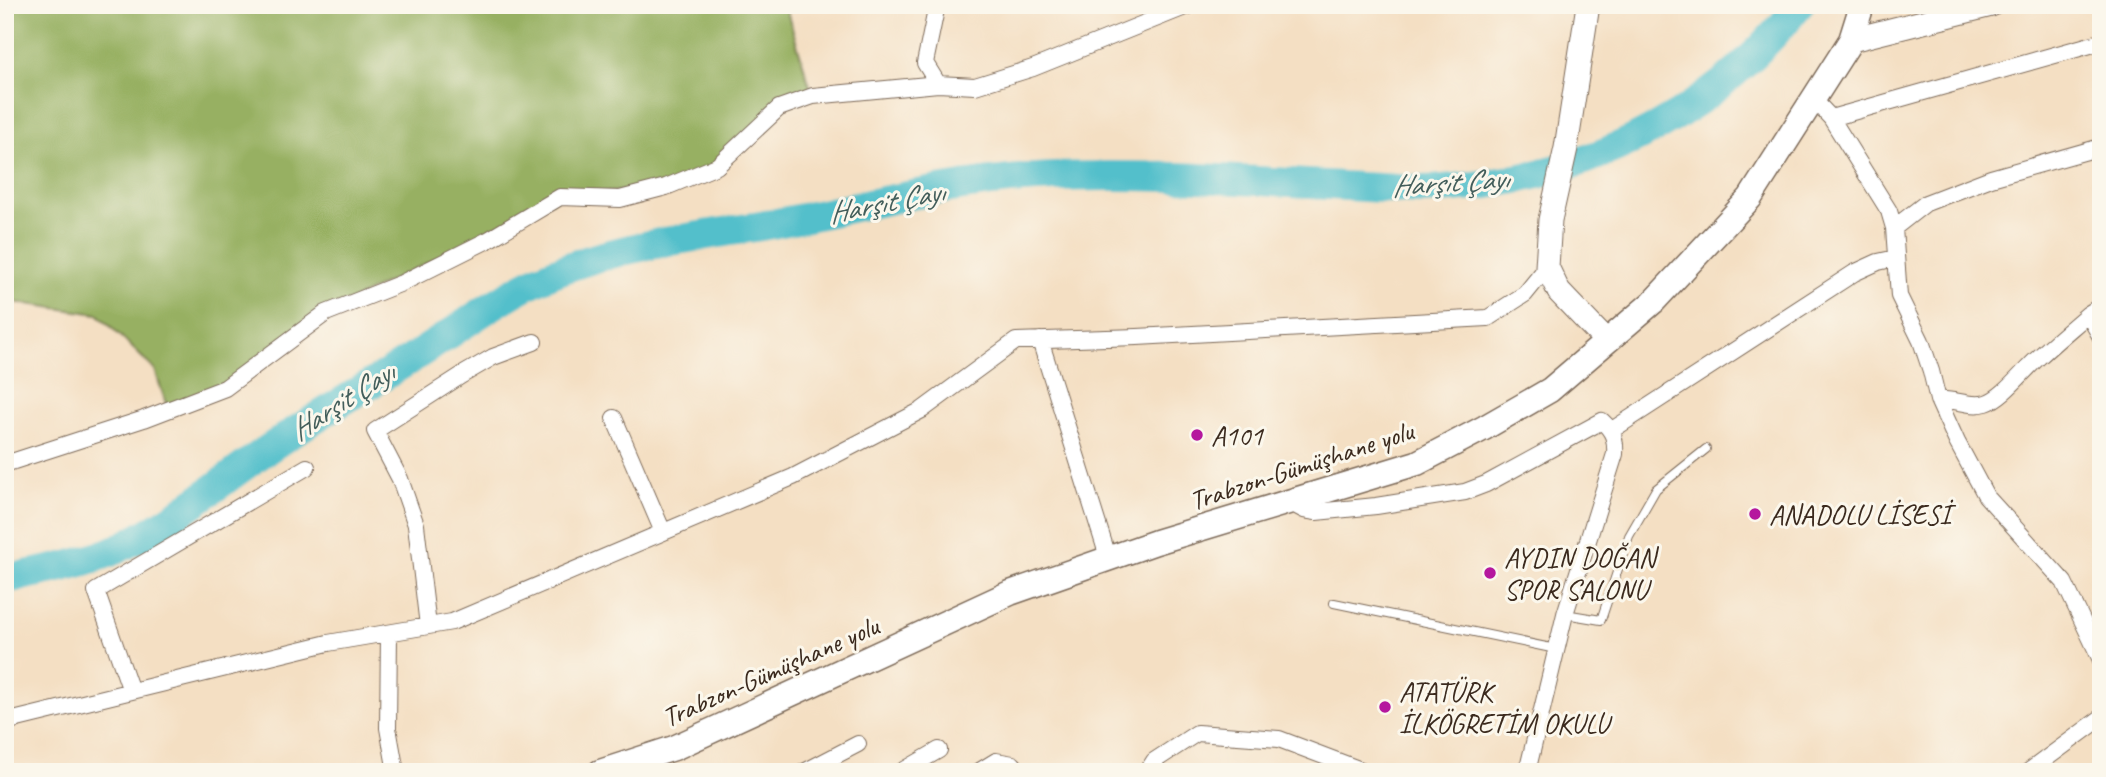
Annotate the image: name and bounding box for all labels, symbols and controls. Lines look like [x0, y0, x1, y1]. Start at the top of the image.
water label: Harşit Çayı [1390, 159, 1513, 205]
water label: Harşit Çayı [825, 172, 950, 232]
water label: Harşit Çayı [283, 351, 404, 449]
street label: Trabzon-Gümüşhane yolu [1185, 412, 1419, 518]
place label: A101 [1211, 418, 1264, 453]
marker: A101 [1189, 427, 1205, 443]
place label: ANADOLU LİSESİ [1769, 497, 1956, 532]
marker: ANADOLU LİSESİ [1747, 506, 1763, 522]
place label: AYDIN DOĞAN SPOR SALONU [1504, 540, 1659, 607]
marker: AYDIN DOĞAN SPOR SALONU [1482, 565, 1498, 581]
street label: Trabzon-Gümüşhane yolu [657, 607, 885, 735]
place label: ATATÜRK İLKÖGRETİM OKULU [1399, 674, 1613, 741]
marker: ATATÜRK İLKÖGRETİM OKULU [1377, 699, 1393, 715]

